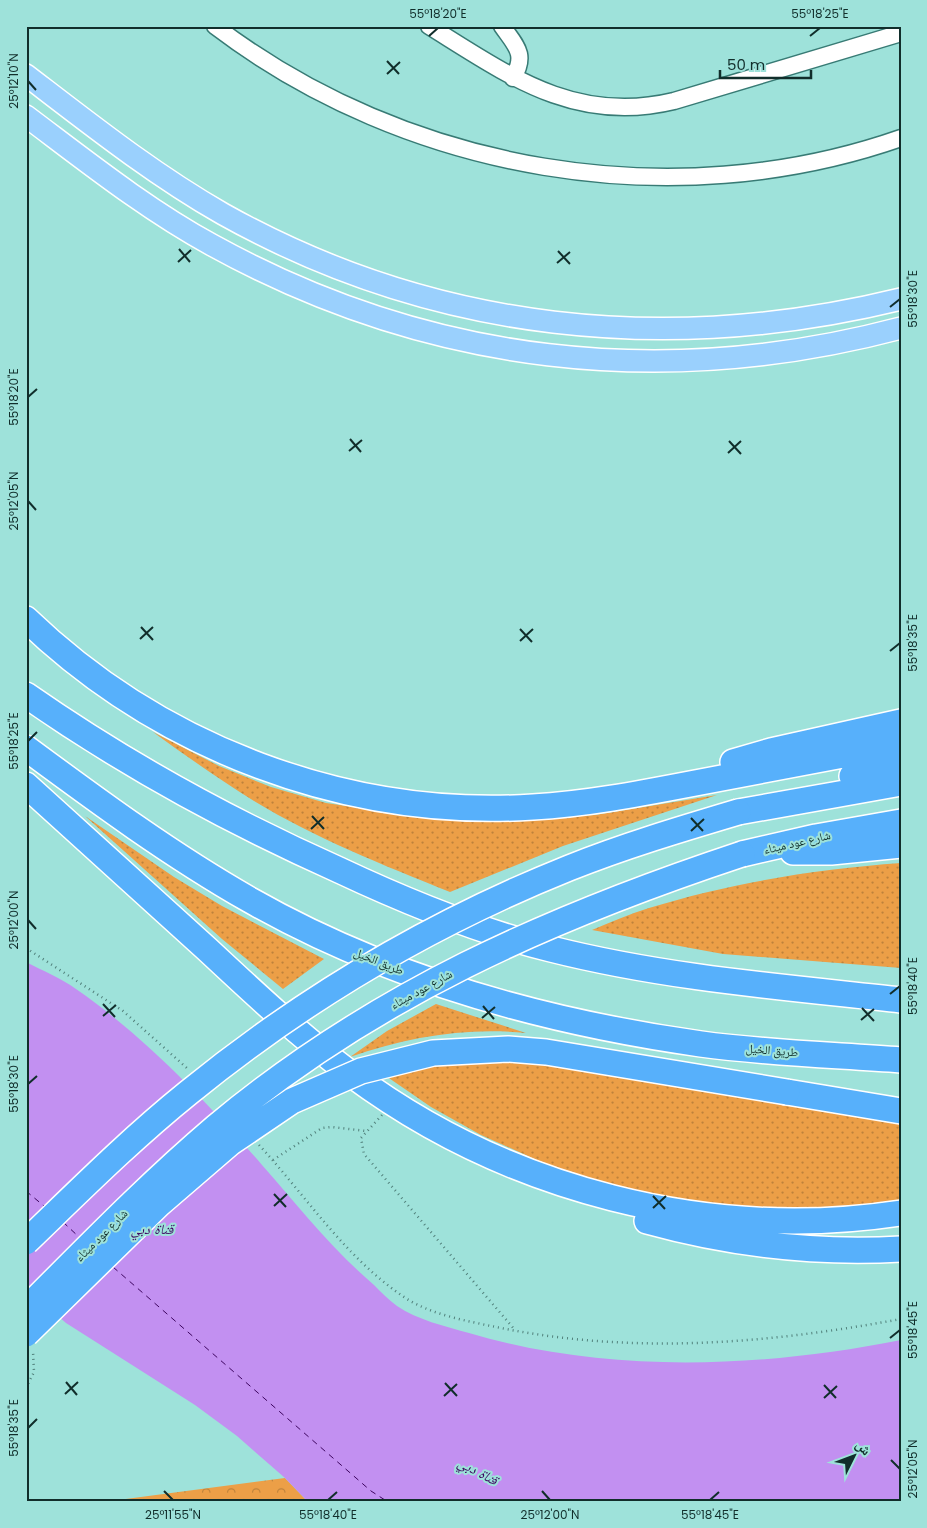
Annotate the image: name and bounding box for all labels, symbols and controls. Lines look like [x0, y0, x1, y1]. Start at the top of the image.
text: 55°18'20"E [409, 5, 467, 22]
text: 55°18'25"E [791, 5, 849, 22]
scale bar [720, 48, 811, 80]
text: 25°12'10"N [5, 53, 22, 109]
text: 50 m [727, 54, 765, 75]
text: 55°18'30"E [904, 270, 921, 328]
text: 55°18'20"E [5, 368, 22, 426]
text: 25°12'05"N [5, 471, 22, 531]
text: 55°18'35"E [904, 614, 921, 672]
text: 55°18'25"E [5, 712, 22, 770]
street label: شارع عود ميثاء [762, 826, 832, 858]
text: 25°12'00"N [5, 890, 22, 950]
street label: طريق الخيل [351, 943, 407, 979]
text: 55°18'40"E [904, 957, 921, 1015]
street label: شارع عود ميثاء [387, 965, 455, 1013]
street label: طريق الخيل [745, 1039, 799, 1061]
text: 55°18'30"E [5, 1055, 22, 1113]
street label: شارع عود ميثاء [71, 1205, 131, 1265]
water label: قناة دبي [131, 1219, 175, 1241]
text: 55°18'45"E [904, 1301, 921, 1359]
text: 55°18'35"E [5, 1399, 22, 1457]
north arrow [830, 1430, 880, 1480]
text: ش [851, 1435, 876, 1460]
text: 25°12'05"N [904, 1439, 921, 1499]
water label: قناة دبي [454, 1452, 503, 1492]
text: 25°11'55"N [145, 1506, 201, 1523]
text: 55°18'40"E [299, 1506, 357, 1523]
text: 25°12'00"N [520, 1506, 580, 1523]
text: 55°18'45"E [681, 1506, 739, 1523]

